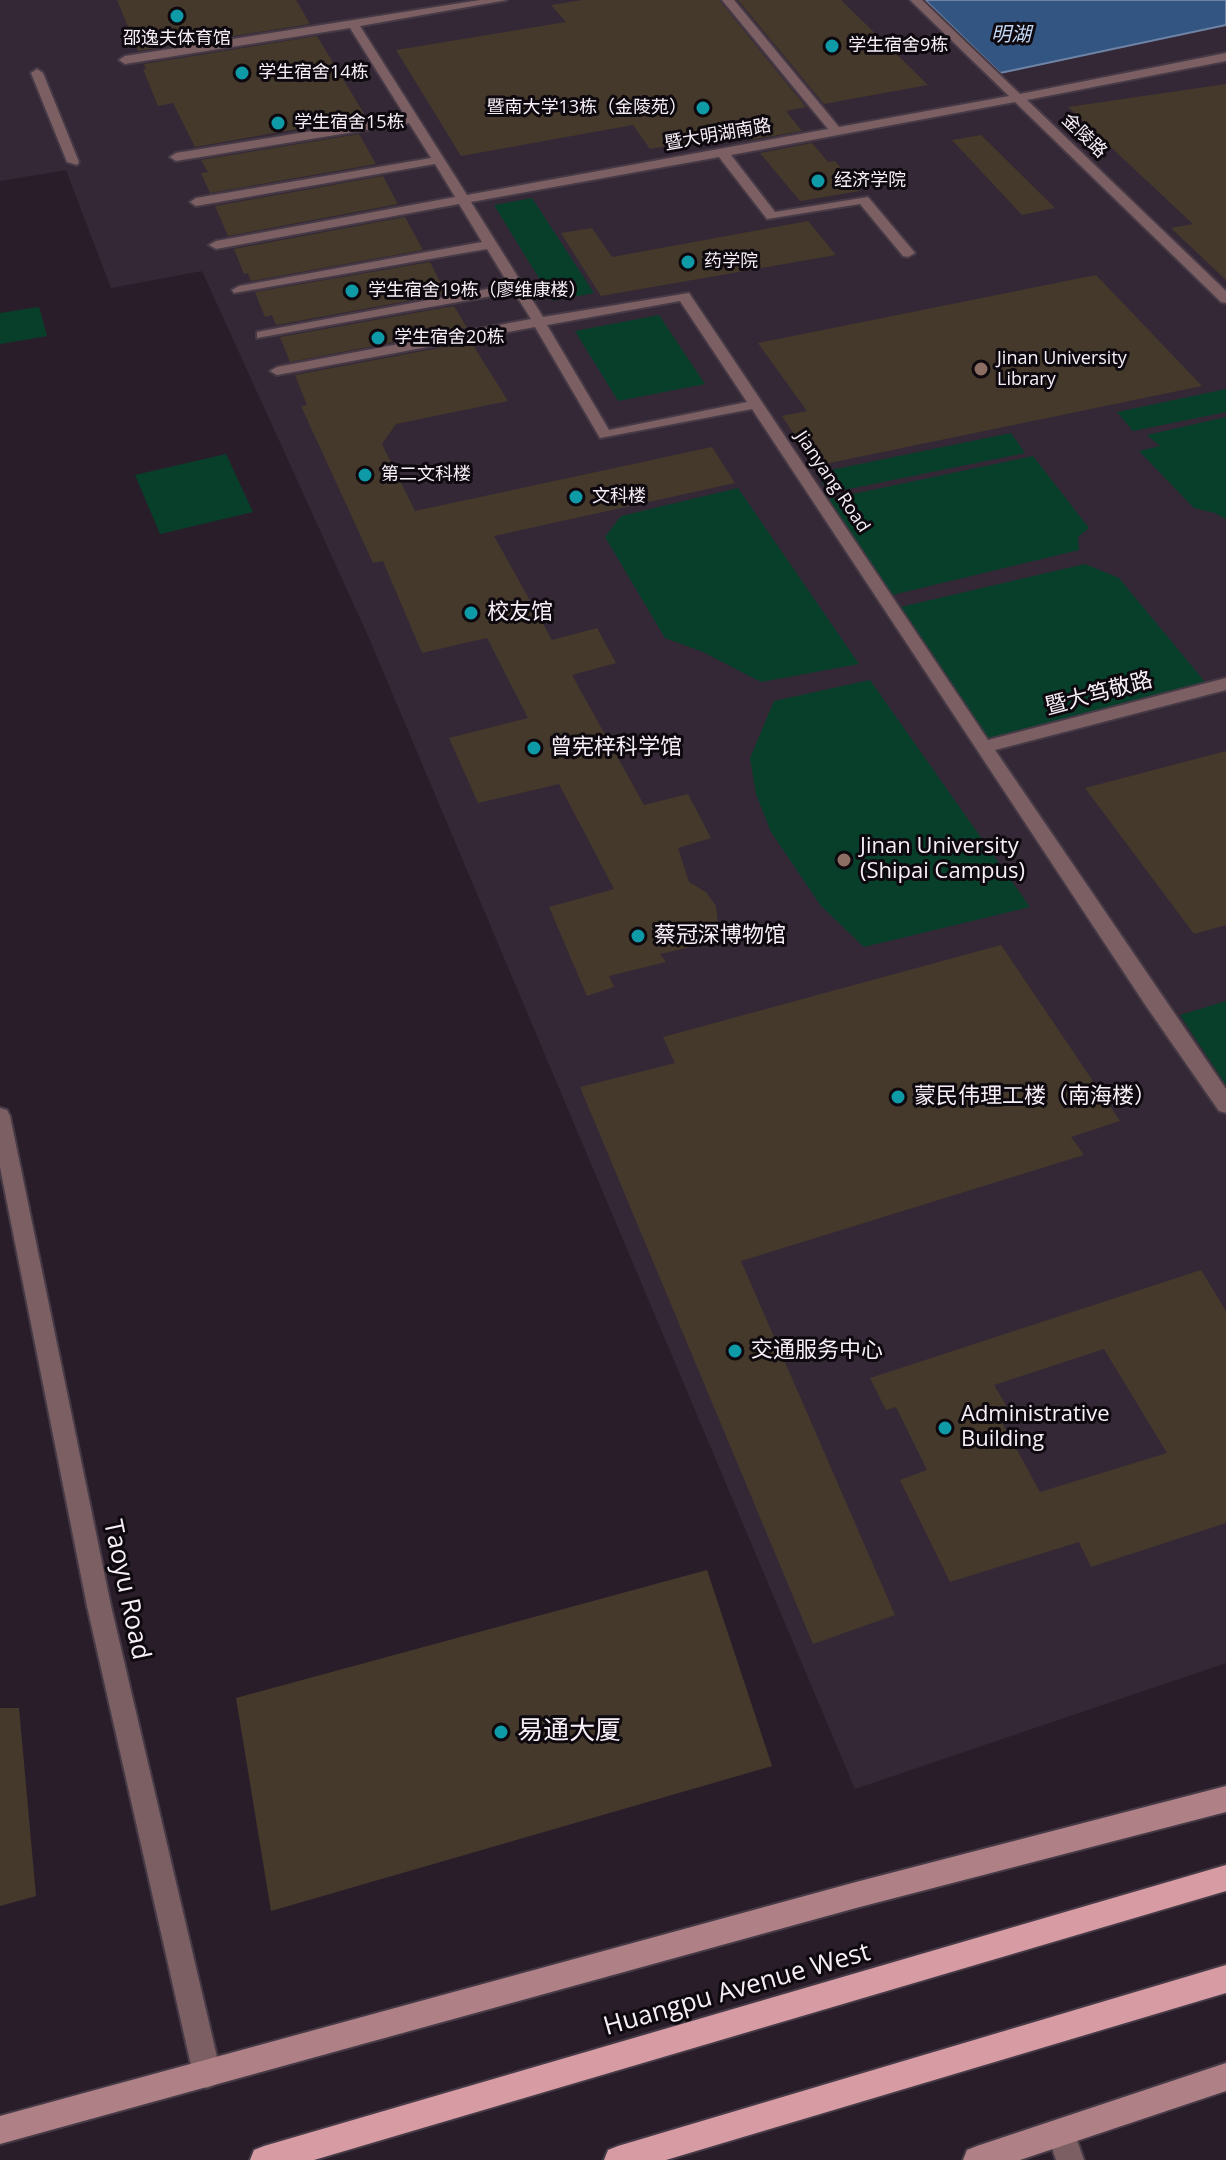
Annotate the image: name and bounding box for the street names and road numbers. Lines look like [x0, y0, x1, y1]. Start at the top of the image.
street label: 金陵路 [1057, 109, 1111, 163]
street label: 暨大明湖南路 [663, 115, 773, 155]
street label: Jianyang Road [790, 427, 874, 537]
street label: 暨大笃敬路 [1042, 667, 1156, 721]
street label: Taoyu Road [96, 1517, 156, 1663]
street label: Huangpu Avenue West [600, 1937, 874, 2043]

